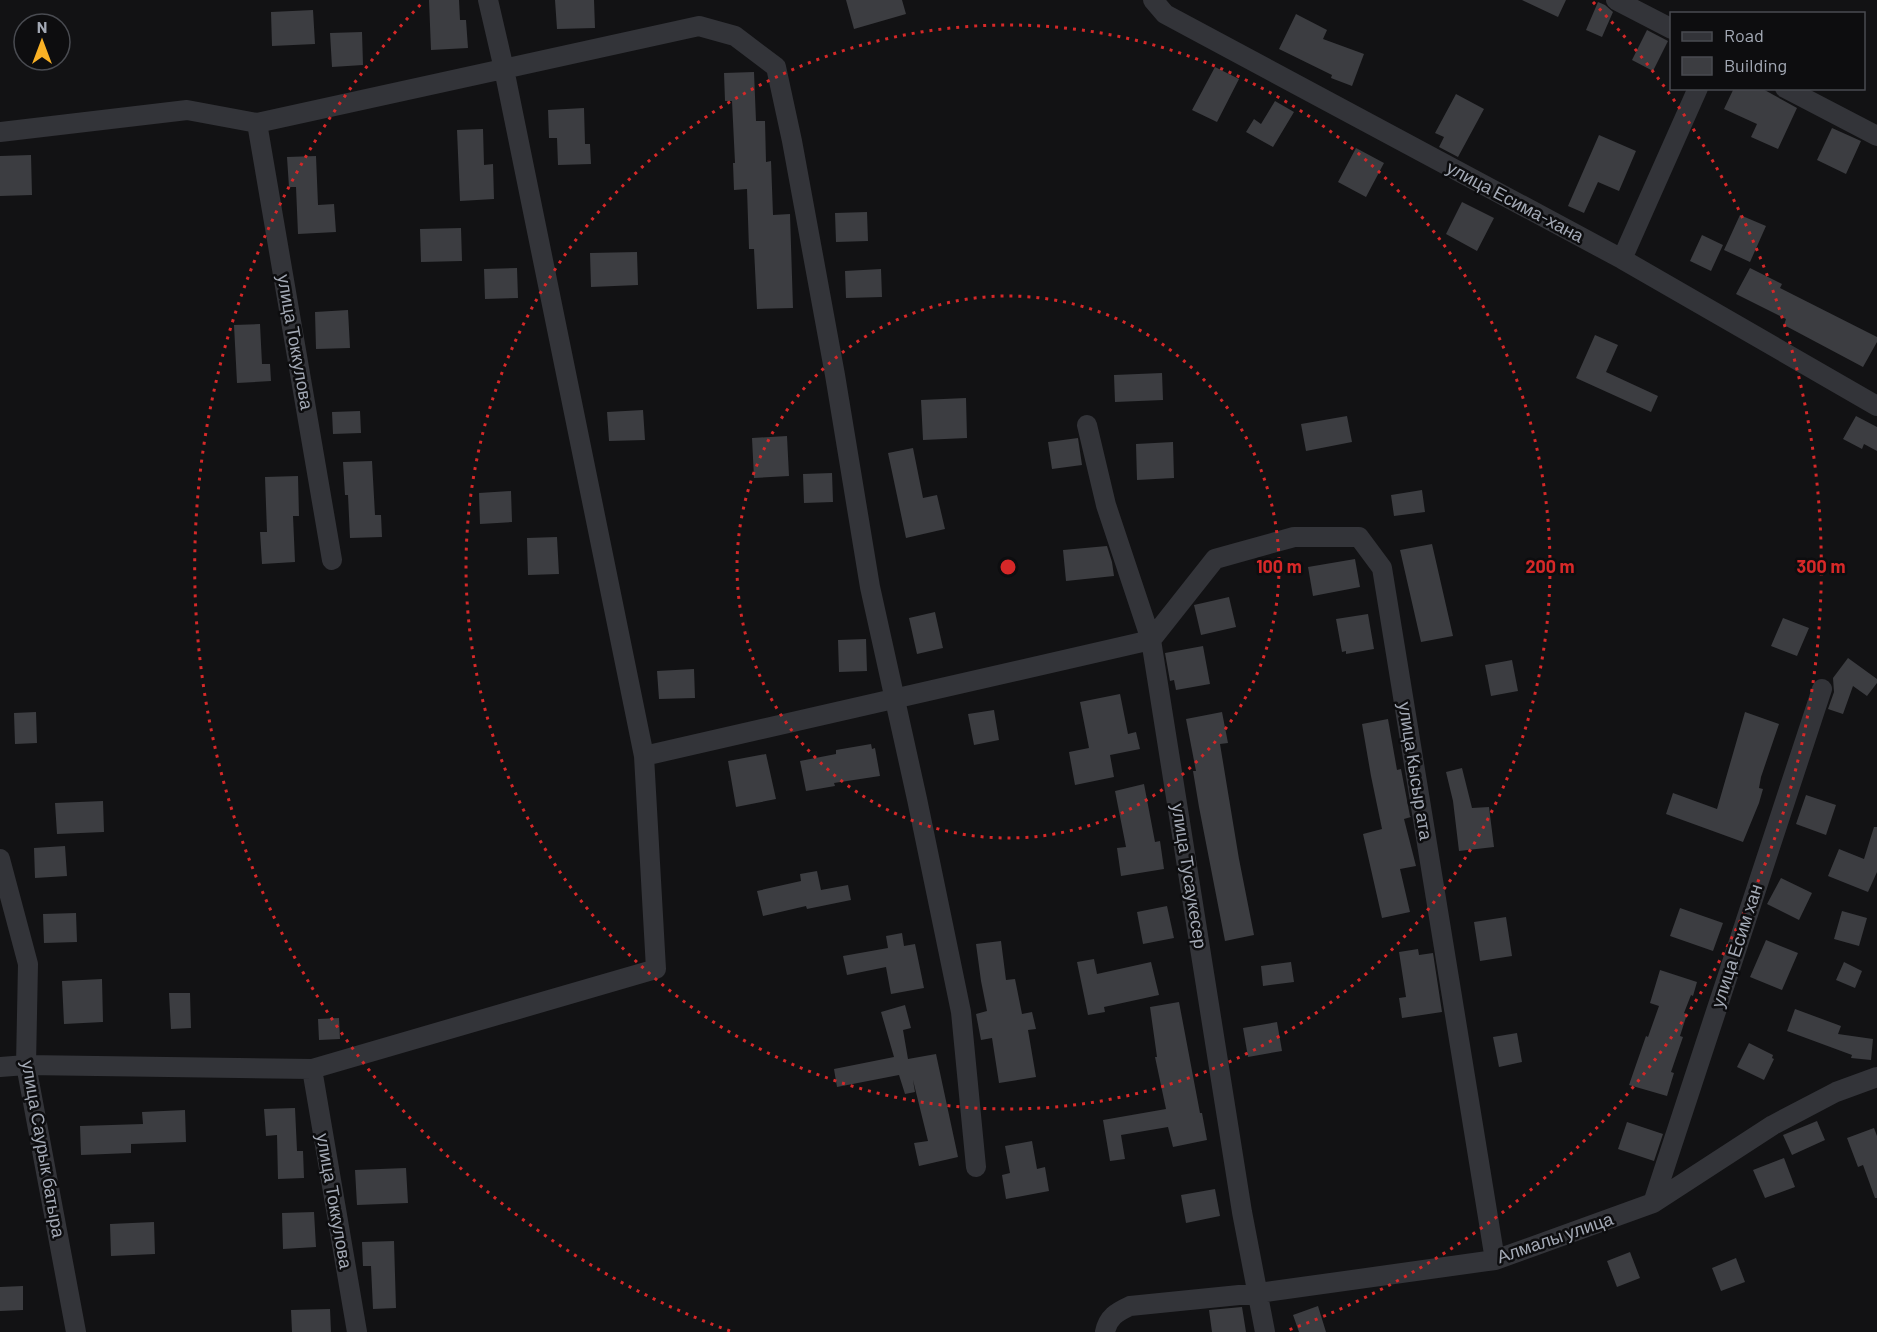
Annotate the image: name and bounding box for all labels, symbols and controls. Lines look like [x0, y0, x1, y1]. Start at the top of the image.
north arrow [12, 12, 72, 72]
legend [1670, 12, 1865, 90]
text: N [37, 17, 47, 36]
text: Road [1724, 24, 1764, 46]
text: Building [1724, 54, 1787, 76]
street label: улица Есима-хана [1443, 156, 1589, 247]
street label: улица Токкулова [273, 272, 319, 412]
text: 100 m [1256, 555, 1302, 577]
text: 200 m [1525, 555, 1575, 577]
text: 300 m [1797, 555, 1845, 577]
centre of rings [998, 557, 1018, 577]
street label: улица Кысыр ата [1394, 700, 1438, 843]
street label: улица Тусаукесер [1168, 802, 1212, 950]
street label: улица Есим хан [1706, 881, 1766, 1010]
street label: улица Саурык батыра [18, 1058, 71, 1240]
street label: улица Токкулова [312, 1131, 358, 1271]
street label: Алмалы улица [1494, 1207, 1617, 1267]

